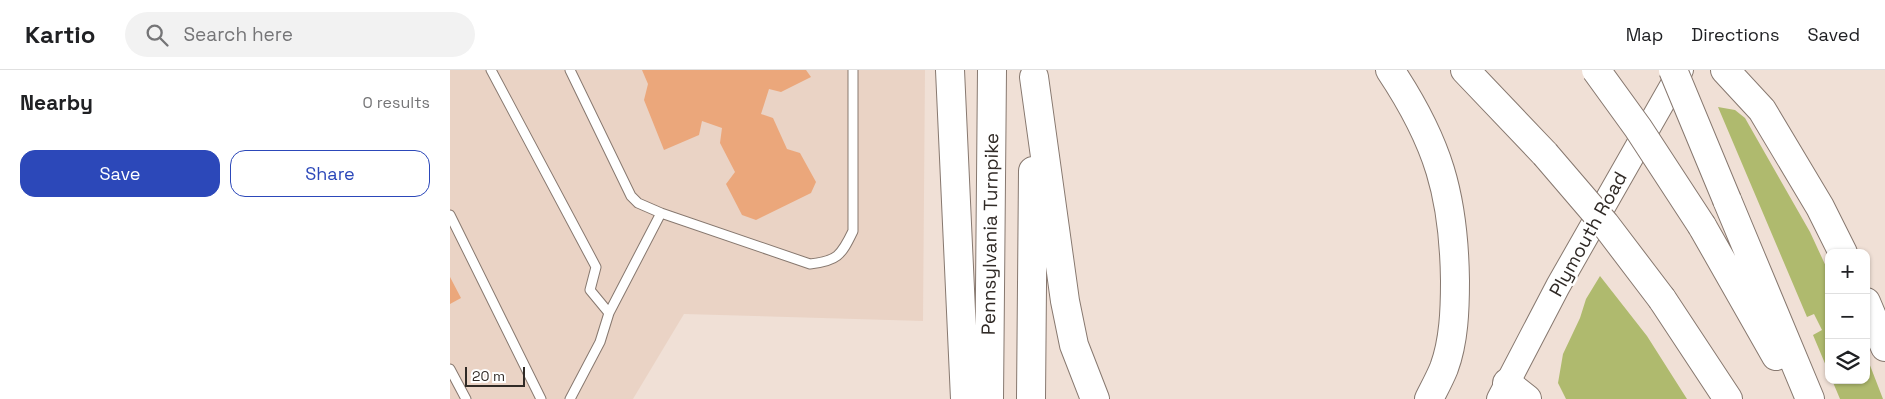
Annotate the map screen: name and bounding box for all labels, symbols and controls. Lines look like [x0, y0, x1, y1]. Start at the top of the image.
search box [125, 12, 475, 57]
text: Kartio [25, 19, 95, 50]
icon: search [143, 21, 171, 49]
text: Search here [183, 22, 293, 47]
text: Map [1626, 23, 1663, 46]
text: Directions [1691, 23, 1780, 46]
text: Saved [1808, 23, 1860, 46]
text: Nearby [20, 89, 93, 116]
text: 0 results [362, 92, 430, 113]
street label: Pennsylvania Turnpike [976, 133, 1004, 335]
button: Save [20, 150, 220, 197]
button: Share [230, 150, 430, 197]
street label: Plymouth Road [1543, 167, 1633, 301]
map controls [1825, 249, 1870, 384]
button: + [1825, 249, 1870, 294]
button: − [1825, 294, 1870, 339]
button: layers [1825, 339, 1870, 384]
scale bar [465, 364, 525, 387]
text: 20 m [472, 367, 505, 385]

